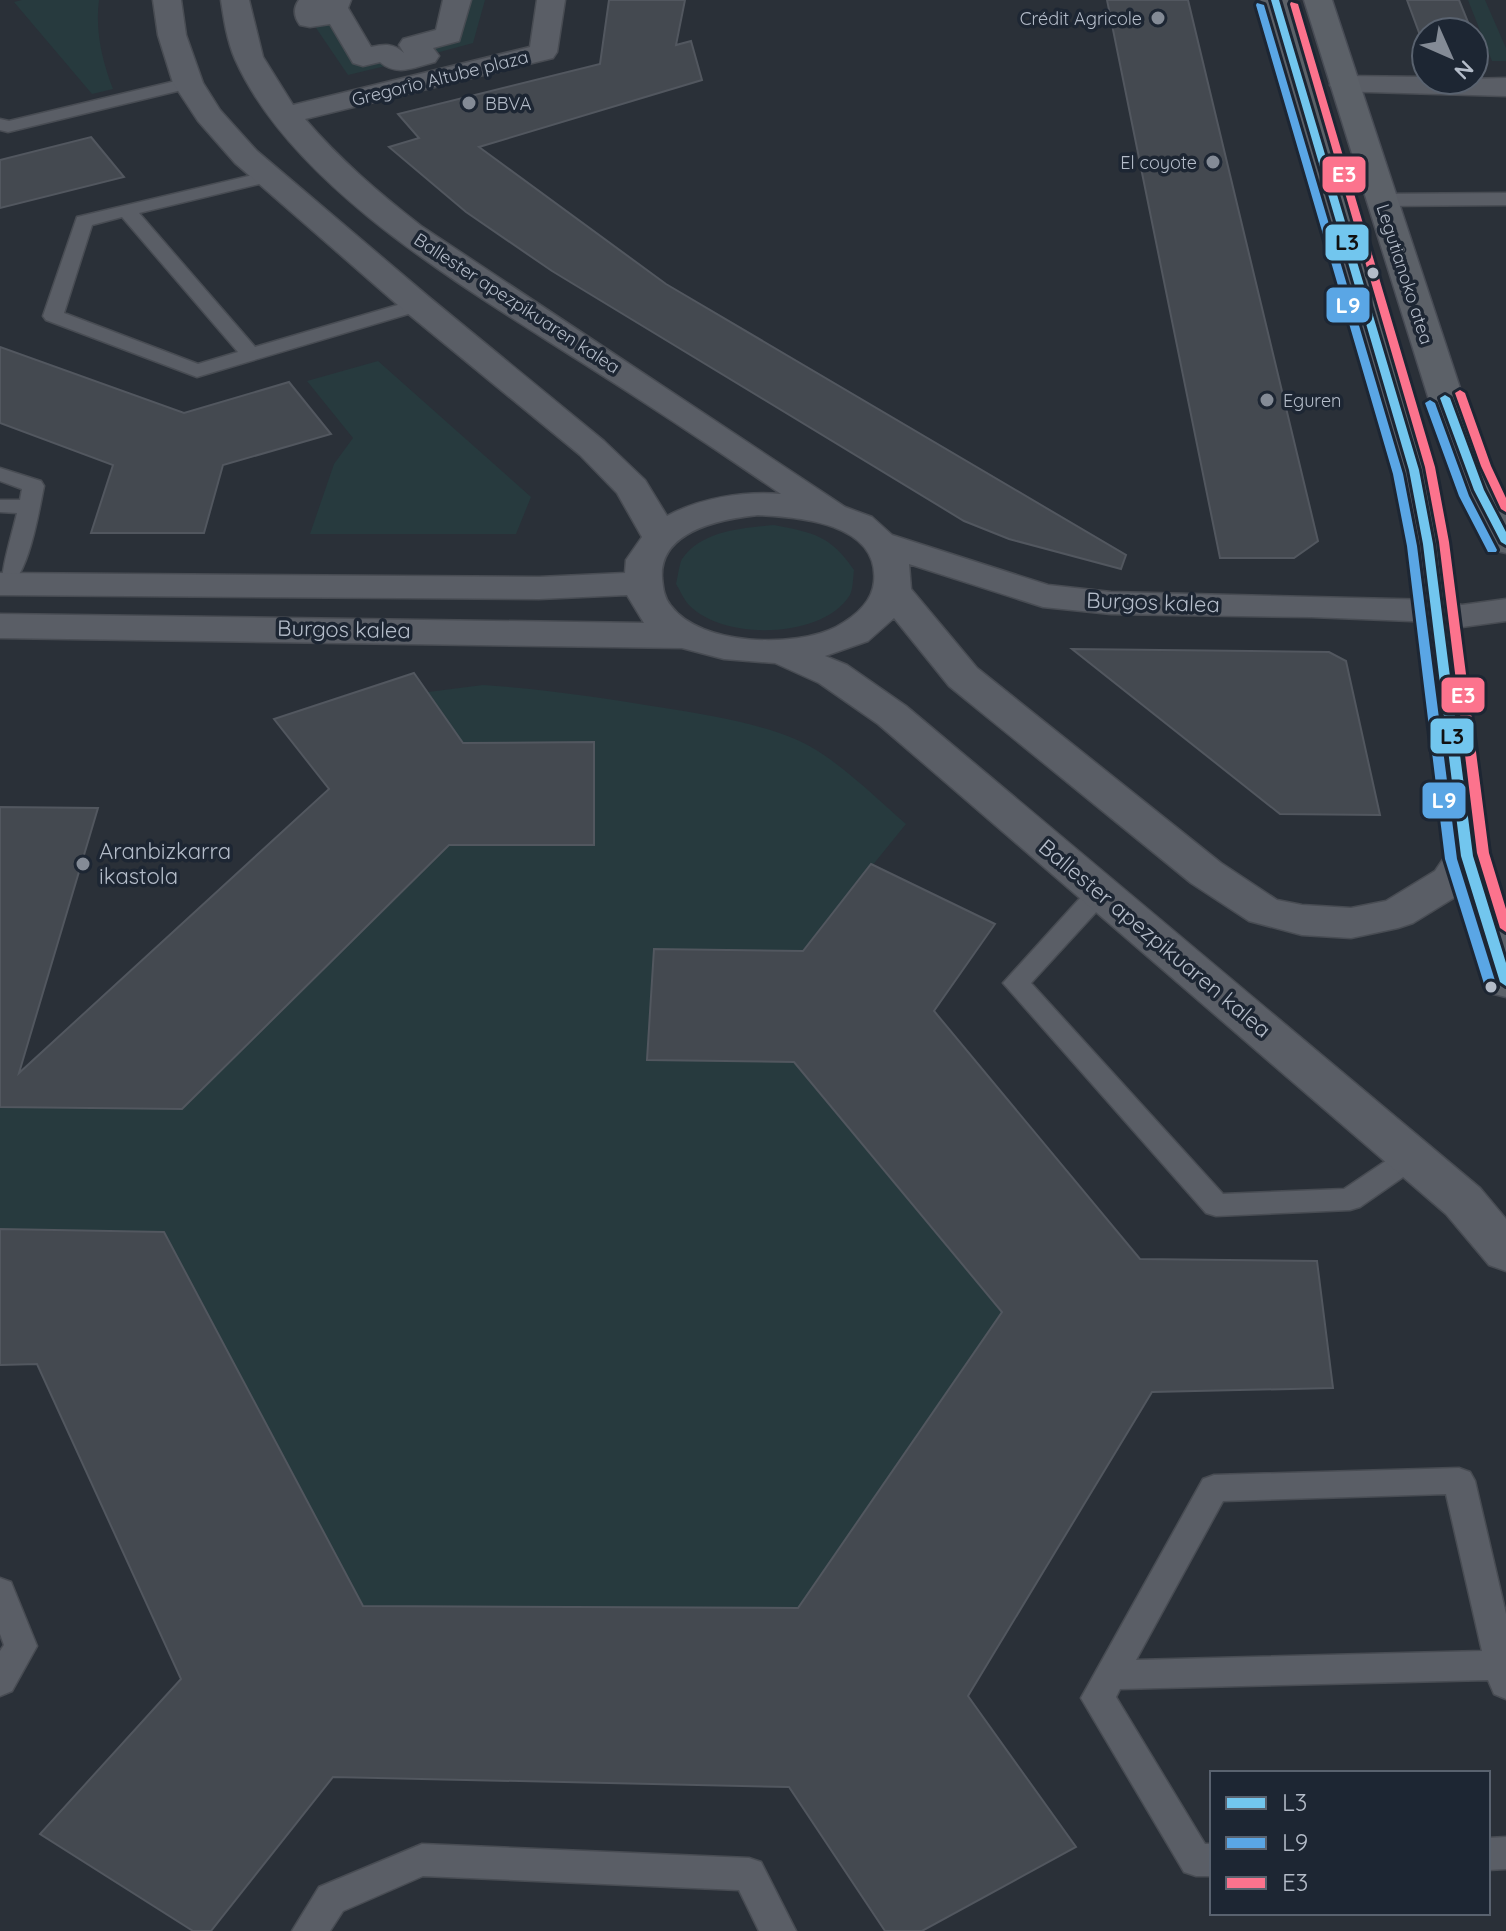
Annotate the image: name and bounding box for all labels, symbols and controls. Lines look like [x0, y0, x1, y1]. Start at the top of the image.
place label: Crédit Agricole [1020, 7, 1142, 30]
marker: Crédit Agricole [1149, 9, 1167, 27]
north arrow [1410, 16, 1490, 96]
street label: Gregorio Altube plaza [349, 45, 531, 111]
text: N [1449, 55, 1480, 86]
place label: BBVA [485, 92, 532, 115]
marker: BBVA [460, 94, 478, 112]
place label: El coyote [1120, 151, 1197, 174]
marker: El coyote [1204, 153, 1222, 171]
line badge: E3 [1321, 155, 1367, 194]
text: E3 [1332, 160, 1356, 188]
street label: Legutianoko atea [1371, 201, 1439, 347]
line badge: L3 [1324, 223, 1370, 262]
street label: Ballester apezpikuaren kalea [410, 228, 624, 378]
text: L3 [1335, 228, 1359, 256]
unlabelled marker [1365, 265, 1381, 281]
line badge: L9 [1325, 286, 1371, 324]
text: L9 [1336, 291, 1360, 319]
place label: Eguren [1283, 389, 1341, 412]
marker: Eguren [1258, 391, 1276, 409]
street label: Burgos kalea [1086, 586, 1220, 618]
street label: Burgos kalea [277, 614, 411, 644]
line badge: E3 [1440, 676, 1486, 714]
text: E3 [1451, 681, 1475, 709]
line badge: L3 [1429, 717, 1475, 755]
text: L3 [1440, 722, 1464, 750]
line badge: L9 [1421, 781, 1467, 820]
text: L9 [1432, 786, 1456, 814]
street label: Ballester apezpikuaren kalea [1033, 833, 1277, 1043]
place label: Aranbizkarra ikastola [99, 837, 231, 890]
marker: Aranbizkarra ikastola [74, 855, 92, 873]
unlabelled marker [1483, 979, 1499, 995]
legend [1210, 1771, 1490, 1915]
text: L3 [1282, 1787, 1307, 1817]
text: L9 [1282, 1827, 1308, 1857]
text: E3 [1282, 1867, 1308, 1897]

